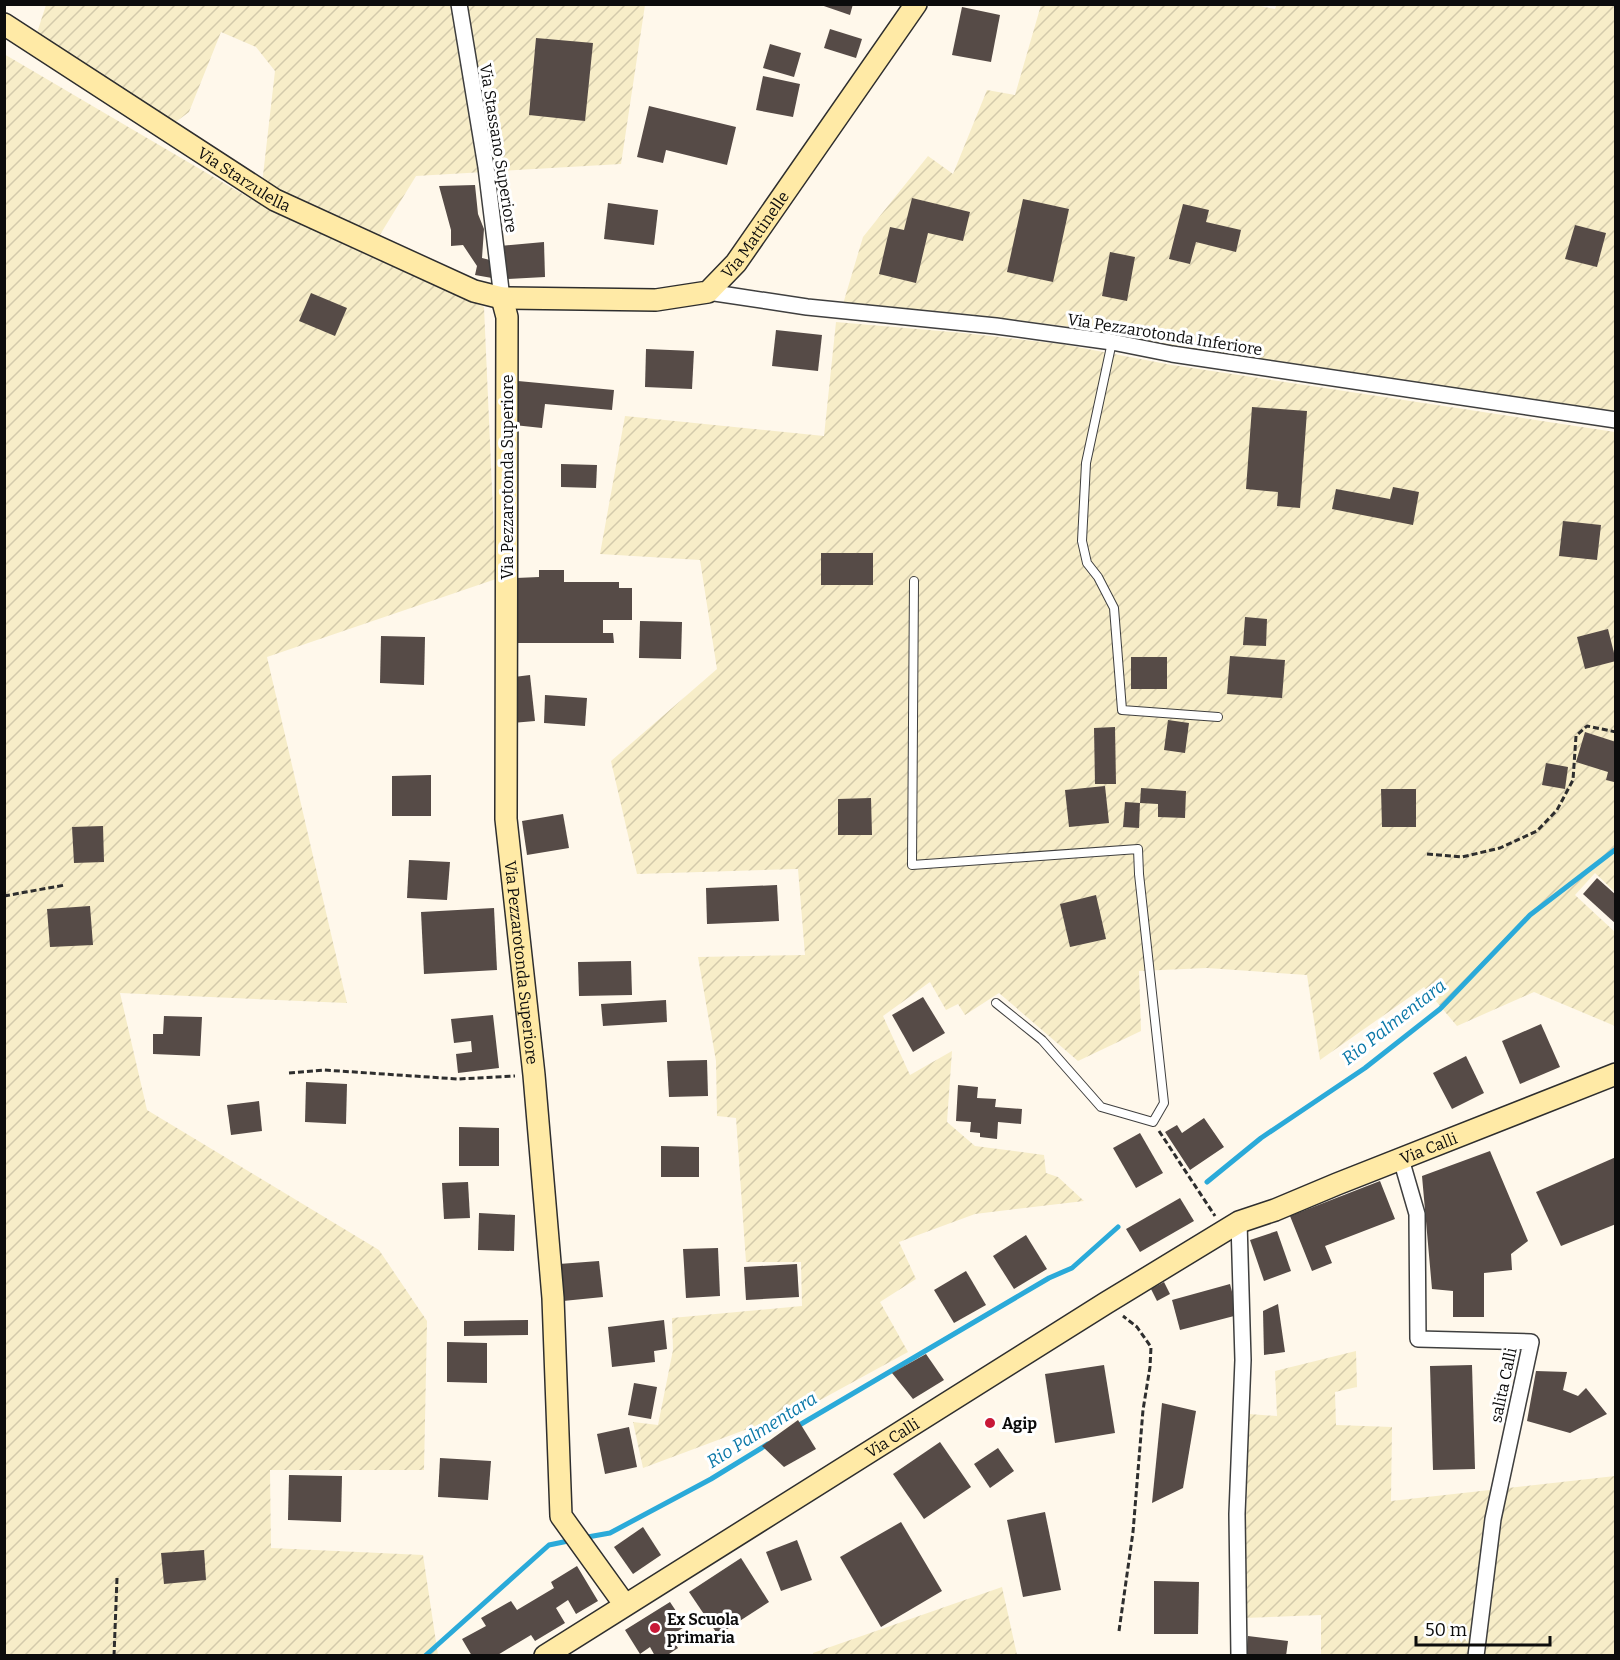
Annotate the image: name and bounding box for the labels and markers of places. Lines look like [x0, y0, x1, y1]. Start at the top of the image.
place label: Agip [1002, 1414, 1037, 1433]
marker: Agip [983, 1416, 997, 1430]
place label: Ex Scuola primaria [667, 1610, 739, 1647]
marker: Ex Scuola primaria [648, 1621, 662, 1635]

